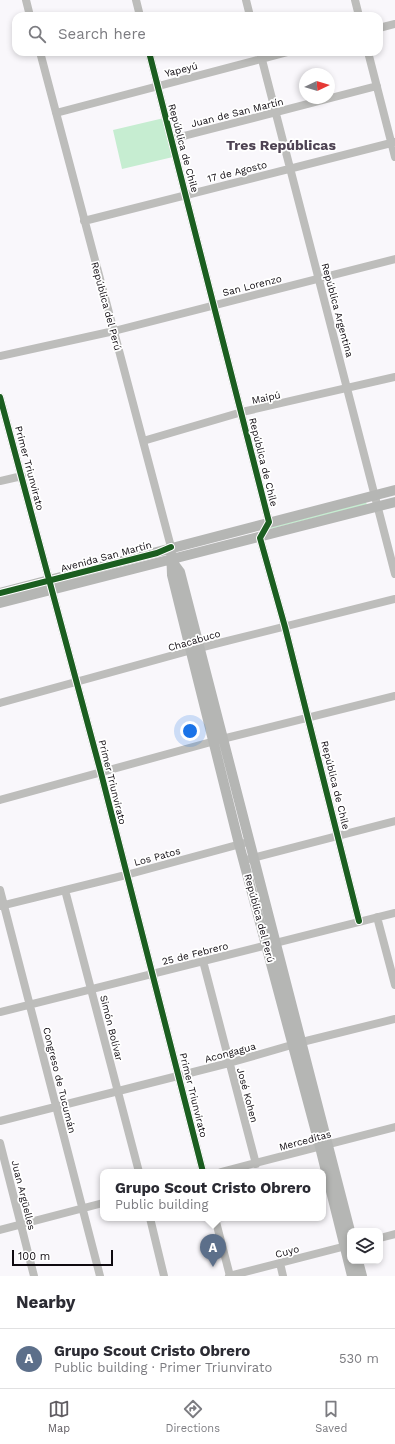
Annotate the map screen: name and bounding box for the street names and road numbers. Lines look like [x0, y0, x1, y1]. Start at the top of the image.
street label: Yapeyú [163, 60, 199, 79]
street label: Juan de San Martín [190, 96, 285, 129]
street label: República de Chile [166, 103, 201, 194]
street label: 17 de Agosto [206, 159, 268, 184]
street label: República del Perú [89, 261, 124, 352]
street label: República Argentina [320, 262, 355, 359]
street label: San Lorenzo [221, 273, 283, 298]
street label: Maipú [251, 389, 282, 406]
street label: República de Chile [247, 417, 280, 508]
street label: Primer Triunvirato [13, 425, 46, 512]
street label: Avenida San Martín [59, 539, 153, 574]
street label: Chacabuco [167, 628, 222, 653]
street label: Primer Triunvirato [97, 739, 128, 826]
street label: República de Chile [319, 740, 352, 831]
street label: Los Patos [133, 845, 182, 868]
street label: República del Perú [242, 873, 277, 964]
street label: 25 de Febrero [161, 940, 229, 967]
street label: Simón Bolívar [98, 994, 125, 1062]
street label: Congreso de Tucumán [41, 1026, 78, 1134]
street label: Acongagua [203, 1040, 257, 1065]
street label: Primer Triunvirato [178, 1052, 209, 1139]
street label: José Kohen [235, 1067, 260, 1124]
street label: Merceditas [278, 1128, 332, 1153]
street label: Juan Argüelles [10, 1159, 37, 1231]
street label: Cuyo [274, 1243, 300, 1260]

